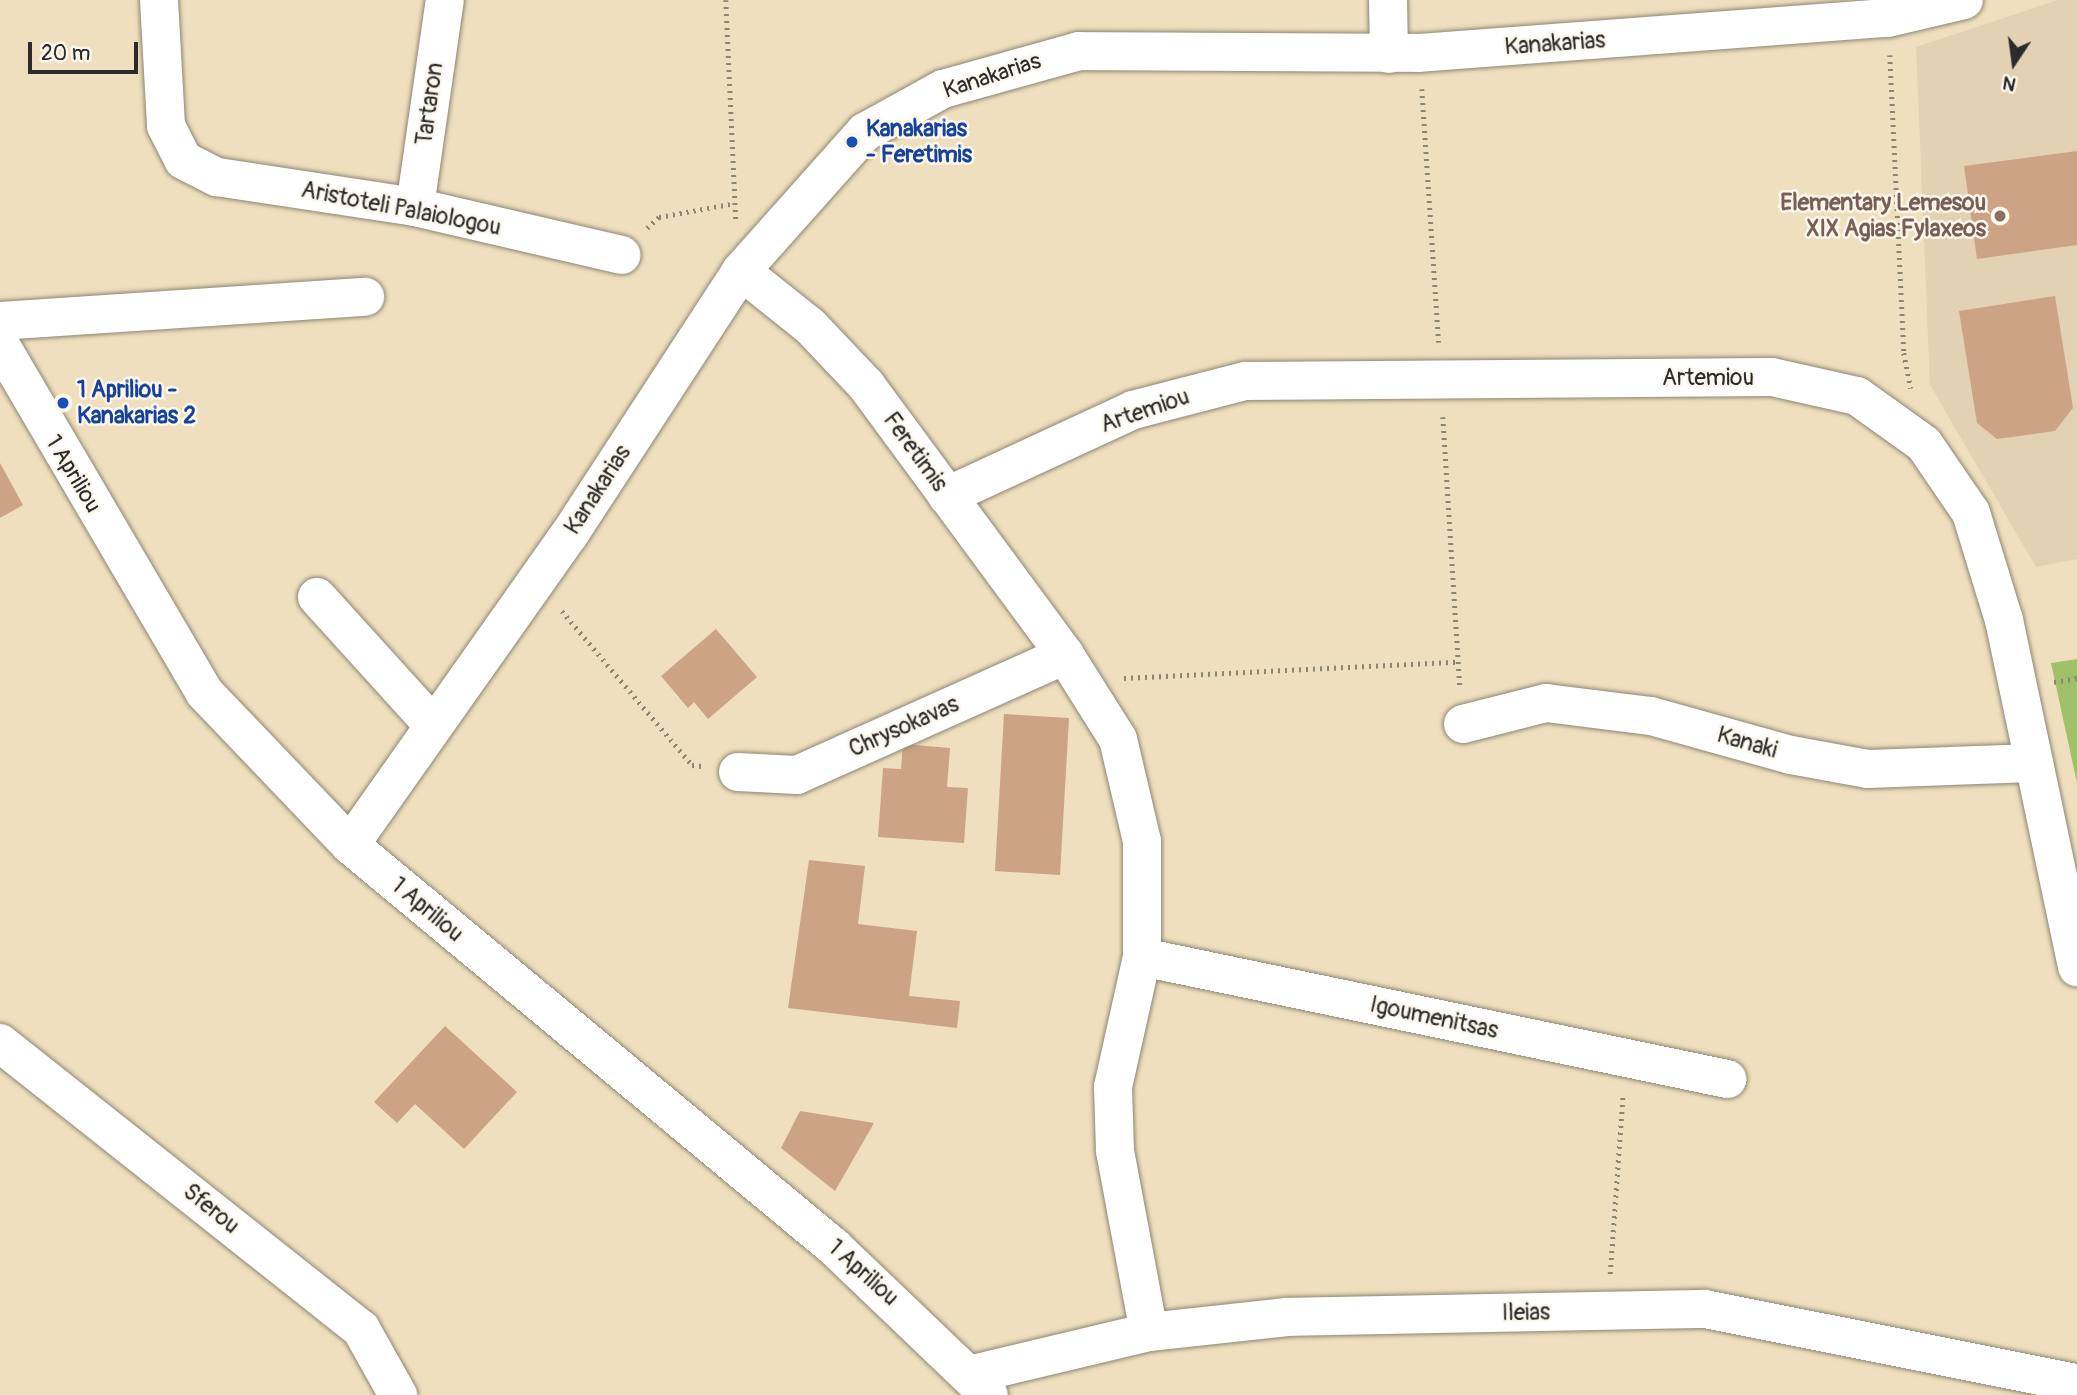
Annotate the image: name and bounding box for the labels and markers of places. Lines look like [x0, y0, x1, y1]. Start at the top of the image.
place label: Kanakarias - Feretimis [866, 115, 972, 169]
marker: Kanakarias - Feretimis [844, 134, 860, 150]
place label: Elementary Lemesou XIX Agias Fylaxeos [1780, 189, 1986, 243]
marker: Elementary Lemesou XIX Agias Fylaxeos [1992, 208, 2008, 224]
place label: 1 Apriliou - Kanakarias 2 [77, 376, 196, 430]
marker: 1 Apriliou - Kanakarias 2 [55, 395, 71, 411]

